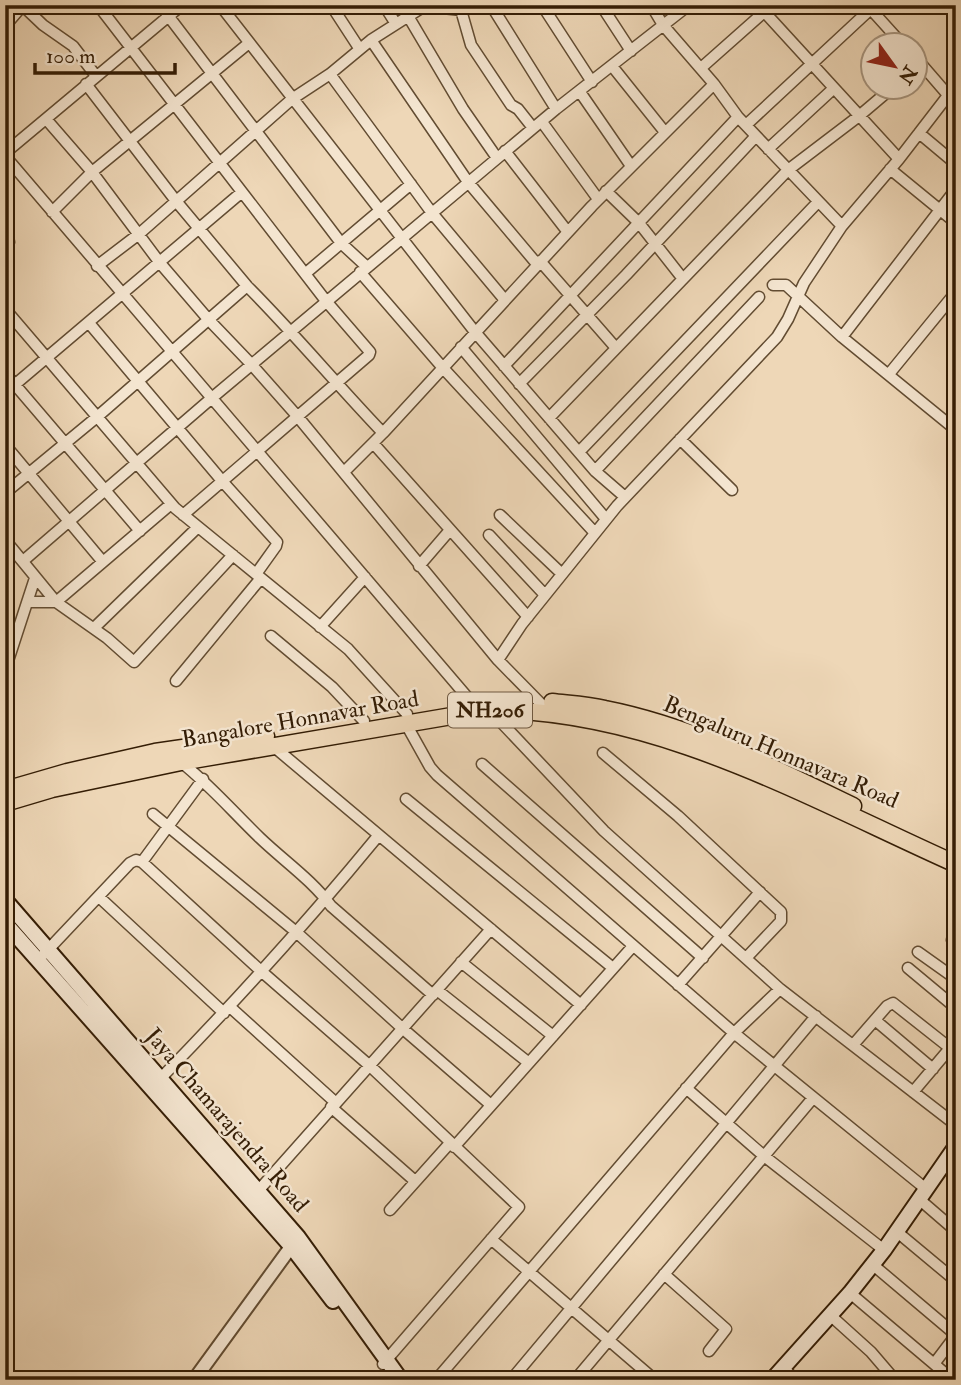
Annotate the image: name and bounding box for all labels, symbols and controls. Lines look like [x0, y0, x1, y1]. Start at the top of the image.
scale bar [35, 32, 175, 76]
north arrow [860, 32, 930, 102]
text: 100 m [46, 43, 96, 70]
text: N [892, 60, 923, 89]
street label: Bangalore Honnavar Road [179, 684, 421, 754]
street label: Bengaluru Honnavara Road [659, 689, 903, 815]
road number: NH206 [448, 692, 532, 728]
street label: Jaya Chamarajendra Road [138, 1021, 315, 1218]

